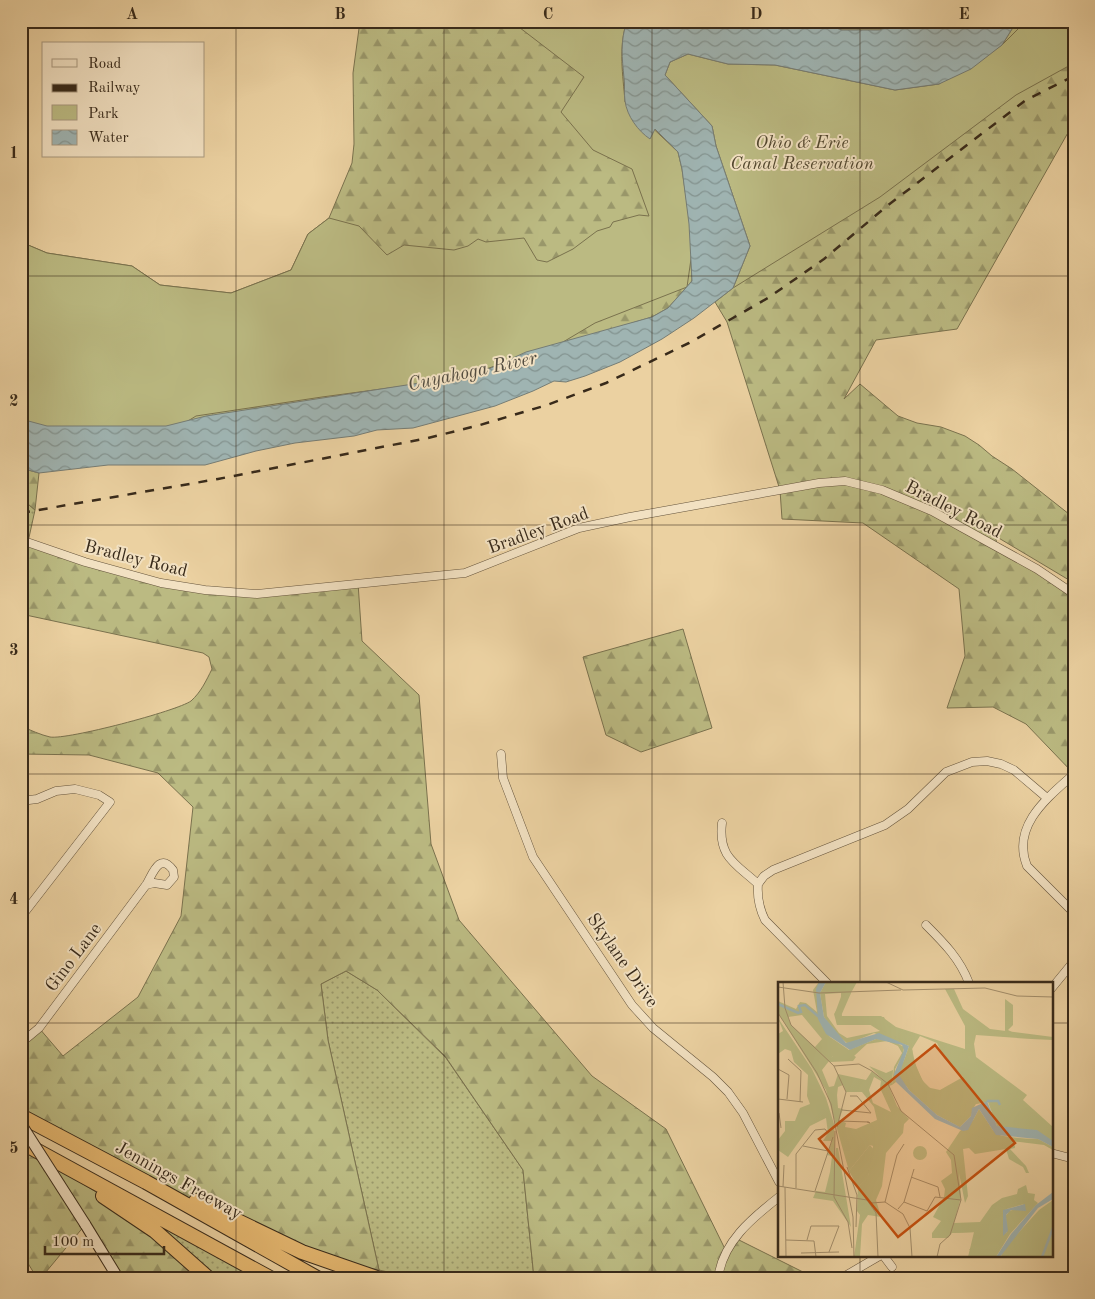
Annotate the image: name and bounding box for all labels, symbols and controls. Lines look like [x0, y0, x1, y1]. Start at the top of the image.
text: A [126, 7, 138, 23]
text: B [334, 7, 346, 23]
text: C [543, 7, 553, 23]
text: D [750, 7, 762, 23]
text: E [958, 7, 970, 23]
legend [42, 42, 205, 158]
text: Road [88, 57, 122, 72]
text: Railway [88, 81, 141, 96]
text: Park [88, 107, 119, 122]
text: Water [88, 131, 129, 146]
park label: Ohio & Erie Canal Reservation [730, 134, 874, 173]
text: 1 [9, 146, 19, 162]
water label: Cuyahoga River [406, 349, 540, 395]
text: 2 [9, 394, 19, 410]
street label: Bradley Road [902, 478, 1005, 542]
street label: Bradley Road [485, 504, 591, 558]
street label: Bradley Road [82, 537, 189, 581]
text: 3 [9, 643, 19, 659]
text: 4 [9, 892, 19, 908]
street label: Skylane Drive [583, 910, 661, 1011]
street label: Gino Lane [42, 920, 105, 995]
inset map [778, 982, 1052, 1256]
street label: Jennings Freeway [112, 1139, 245, 1223]
text: 5 [9, 1141, 19, 1157]
scale bar [45, 1224, 164, 1256]
text: 100 m [52, 1235, 94, 1250]

